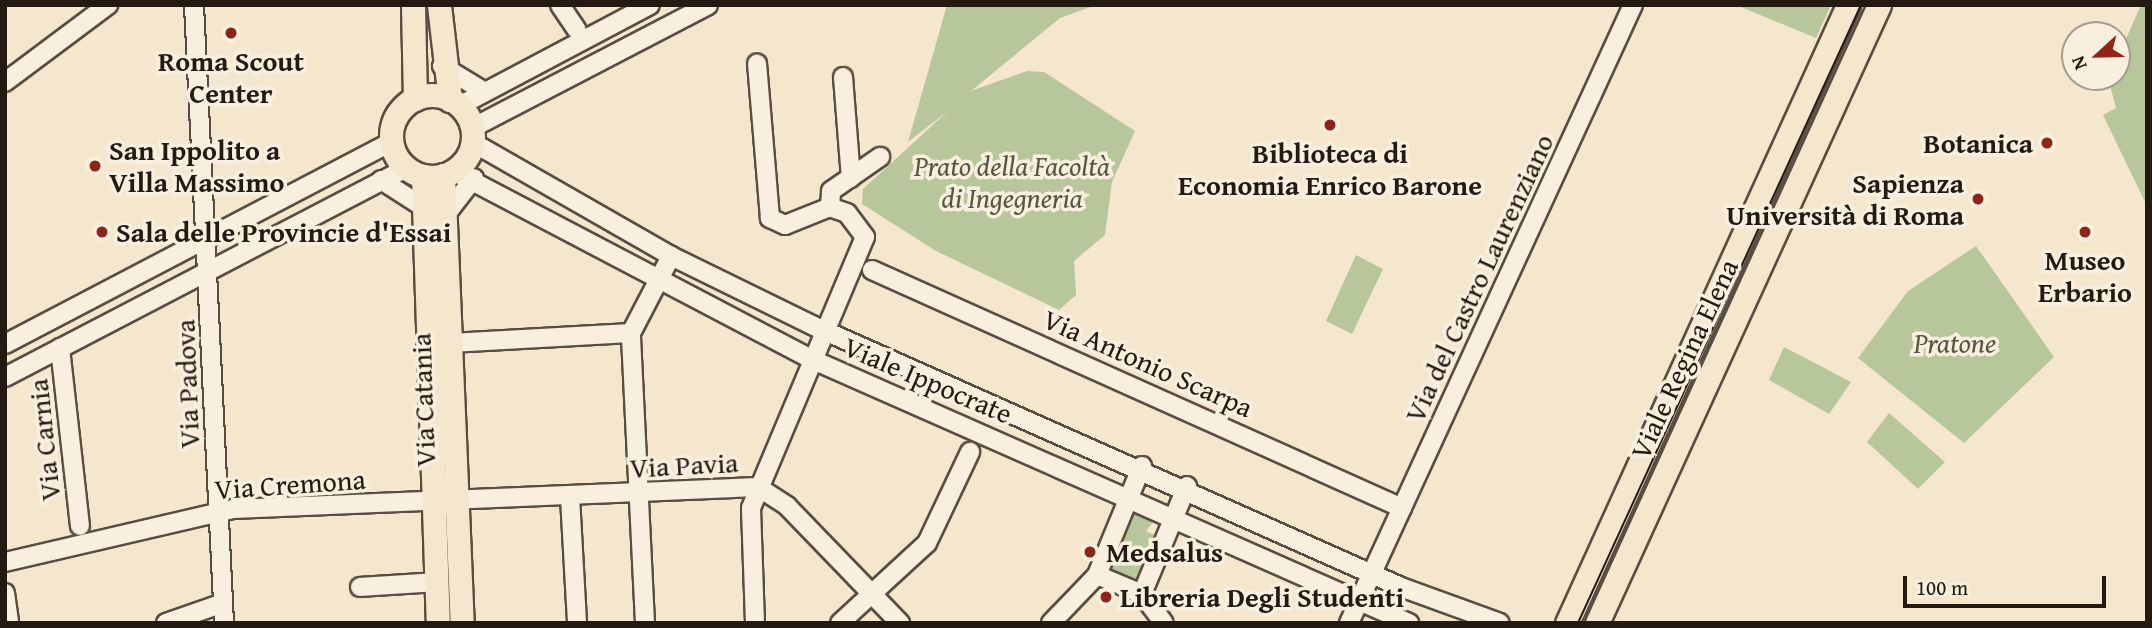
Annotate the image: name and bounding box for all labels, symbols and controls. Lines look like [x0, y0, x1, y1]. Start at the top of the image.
north arrow [2061, 21, 2131, 91]
marker: Roma Scout Center [223, 25, 239, 41]
place label: Roma Scout Center [158, 44, 304, 110]
text: N [2063, 52, 2094, 74]
marker: Biblioteca di Economia Enrico Barone [1322, 117, 1338, 133]
place label: Botanica [1923, 126, 2033, 160]
street label: Via del Castro Laurenziano [1397, 129, 1561, 427]
place label: San Ippolito a Villa Massimo [109, 133, 284, 199]
marker: Botanica [2039, 135, 2055, 151]
place label: Biblioteca di Economia Enrico Barone [1178, 136, 1482, 202]
park label: Prato della Facoltà di Ingegneria [914, 149, 1110, 215]
marker: San Ippolito a Villa Massimo [87, 158, 103, 174]
place label: Sapienza Università di Roma [1726, 166, 1964, 232]
marker: Sapienza Università di Roma [1970, 191, 1986, 207]
place label: Sala delle Provincie d'Essai [116, 215, 451, 249]
marker: Sala delle Provincie d'Essai [94, 224, 110, 240]
marker: Museo Erbario [2077, 224, 2093, 240]
place label: Museo Erbario [2038, 243, 2132, 309]
street label: Viale Regina Elena [1623, 254, 1745, 464]
street label: Via Antonio Scarpa [1038, 302, 1258, 424]
street label: Via Padova [168, 319, 206, 449]
park label: Pratone [1914, 326, 1996, 360]
street label: Viale Ippocrate [839, 329, 1017, 431]
street label: Via Catania [404, 332, 442, 468]
street label: Via Carnia [21, 377, 67, 503]
street label: Via Pavia [629, 445, 739, 485]
street label: Via Cremona [213, 462, 367, 506]
place label: Medsalus [1106, 535, 1223, 569]
marker: Medsalus [1080, 542, 1100, 562]
scale bar [1907, 562, 2110, 606]
text: 100 m [1916, 572, 1968, 603]
place label: Libreria Degli Studenti [1120, 580, 1404, 614]
marker: Libreria Degli Studenti [1098, 589, 1114, 605]

